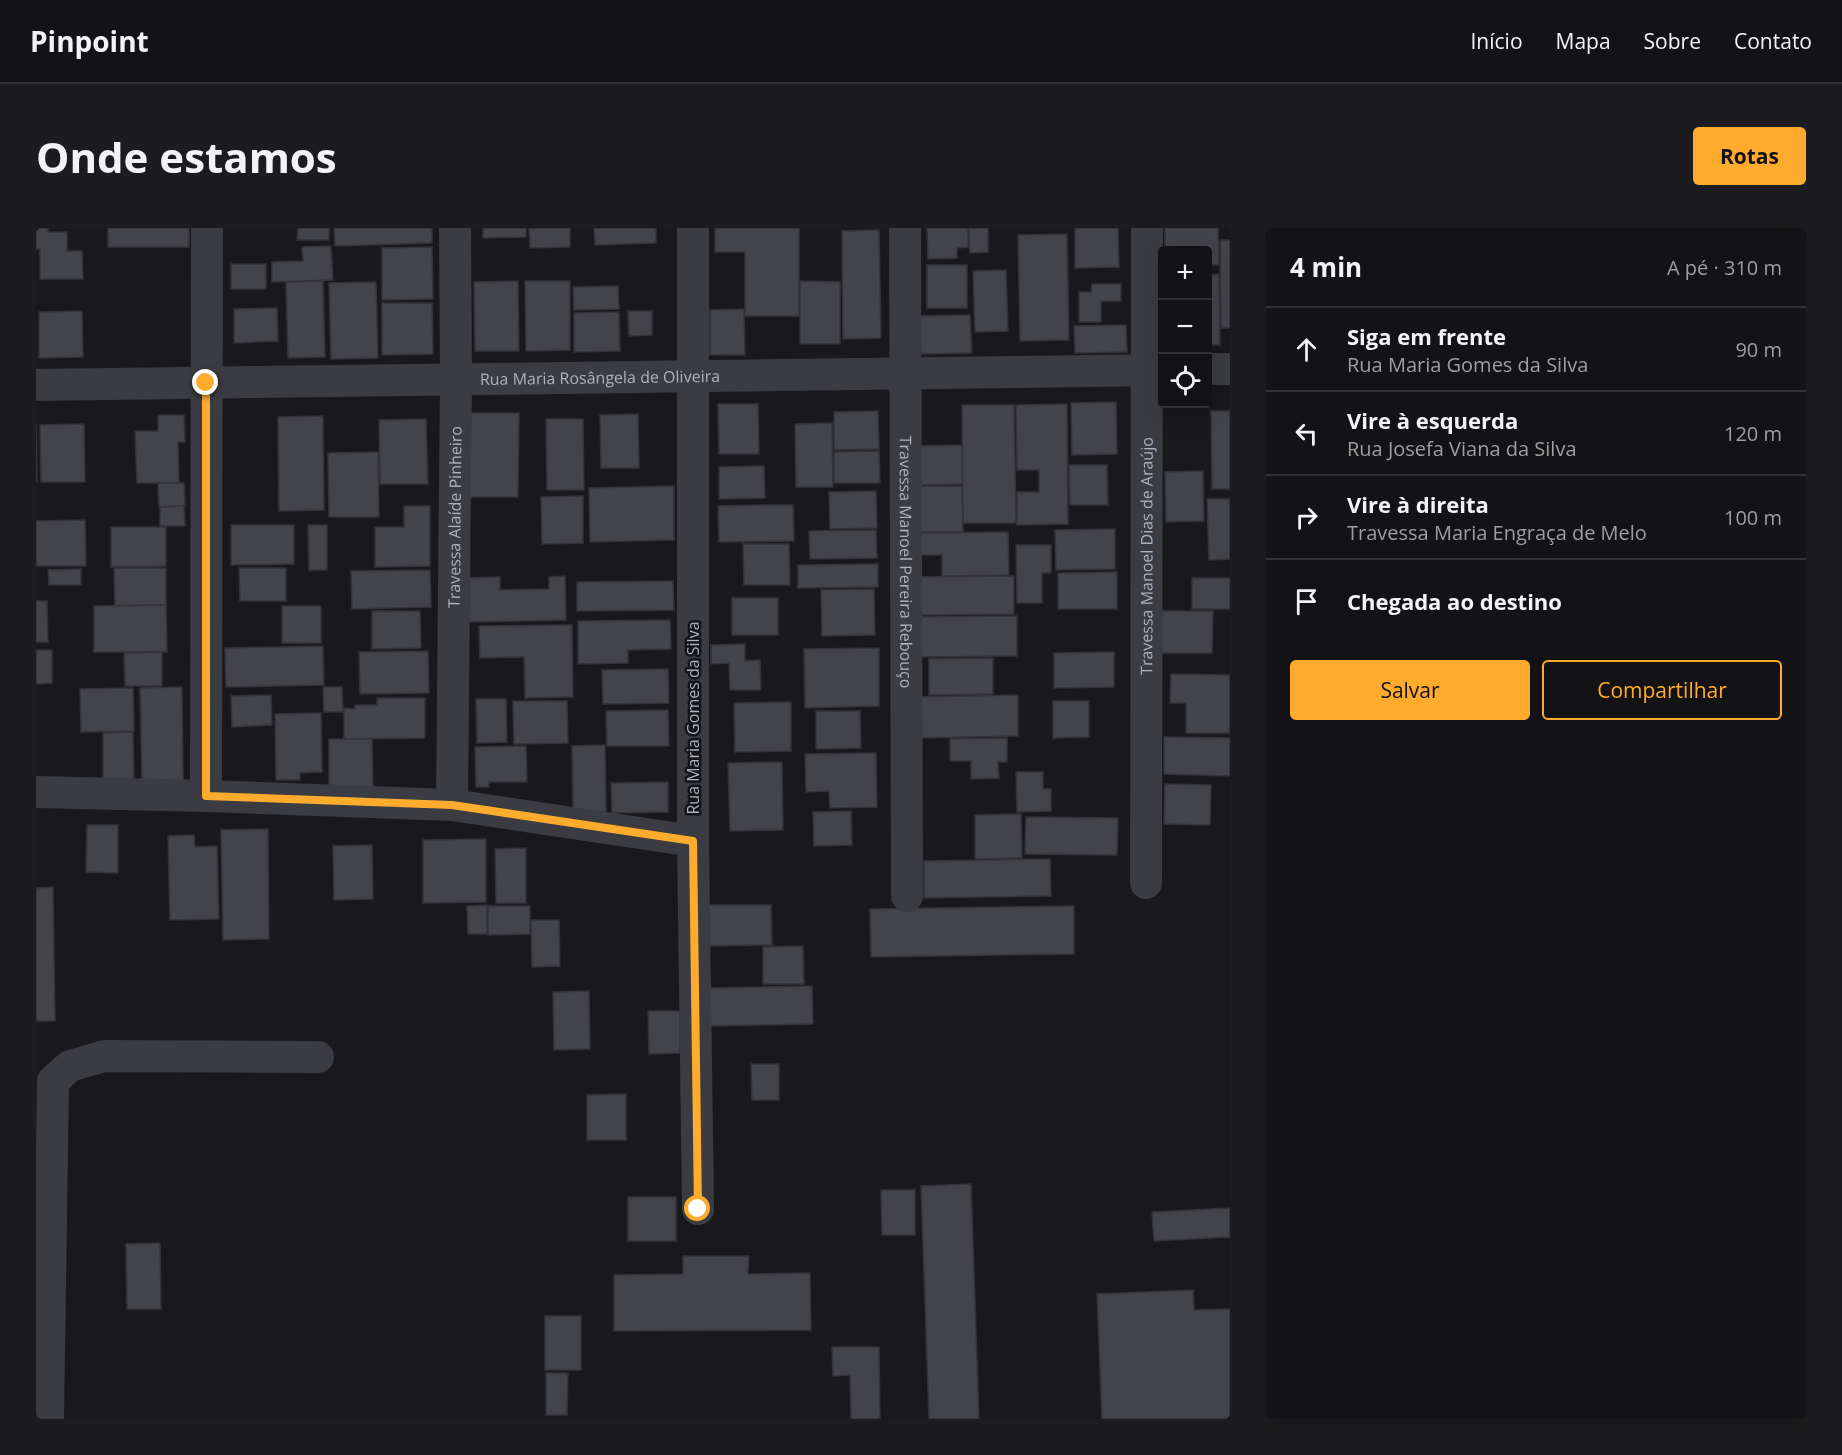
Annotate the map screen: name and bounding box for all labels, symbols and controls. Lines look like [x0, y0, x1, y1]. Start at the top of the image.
text: Pinpoint [30, 22, 149, 60]
text: Início [1470, 27, 1523, 55]
text: Mapa [1556, 27, 1611, 55]
text: Sobre [1644, 27, 1701, 55]
text: Contato [1734, 27, 1812, 55]
button: Rotas [1693, 127, 1806, 185]
text: Onde estamos [36, 128, 337, 185]
map controls [1158, 246, 1212, 408]
button: + [1158, 246, 1212, 300]
text: 4 min [1290, 249, 1362, 285]
text: A pé · 310 m [1667, 254, 1782, 281]
button: − [1158, 300, 1212, 354]
text: Siga em frente [1347, 321, 1506, 351]
icon: ahead [1290, 333, 1323, 366]
text: 90 m [1735, 336, 1782, 363]
text: Rua Maria Gomes da Silva [1347, 351, 1588, 378]
button: locate [1158, 354, 1212, 408]
street label: Rua Maria Rosângela de Oliveira [480, 365, 720, 390]
route end [192, 369, 218, 395]
text: Vire à esquerda [1347, 405, 1518, 435]
icon: left [1290, 417, 1323, 450]
text: 120 m [1724, 420, 1782, 447]
street label: Travessa Alaíde Pinheiro [443, 426, 467, 608]
text: Rua Josefa Viana da Silva [1347, 435, 1577, 462]
street label: Travessa Manoel Pereira Rebouço [895, 436, 917, 688]
street label: Travessa Manoel Dias de Araújo [1135, 437, 1158, 675]
text: Vire à direita [1347, 489, 1489, 519]
icon: right [1290, 501, 1323, 534]
text: 100 m [1724, 504, 1782, 531]
text: Travessa Maria Engraça de Melo [1347, 519, 1647, 546]
icon: arrive [1290, 585, 1323, 618]
text: Chegada ao destino [1347, 586, 1562, 616]
street label: Rua Maria Gomes da Silva [682, 621, 704, 815]
button: Salvar [1290, 660, 1530, 720]
button: Compartilhar [1542, 660, 1782, 720]
route start [684, 1195, 710, 1221]

